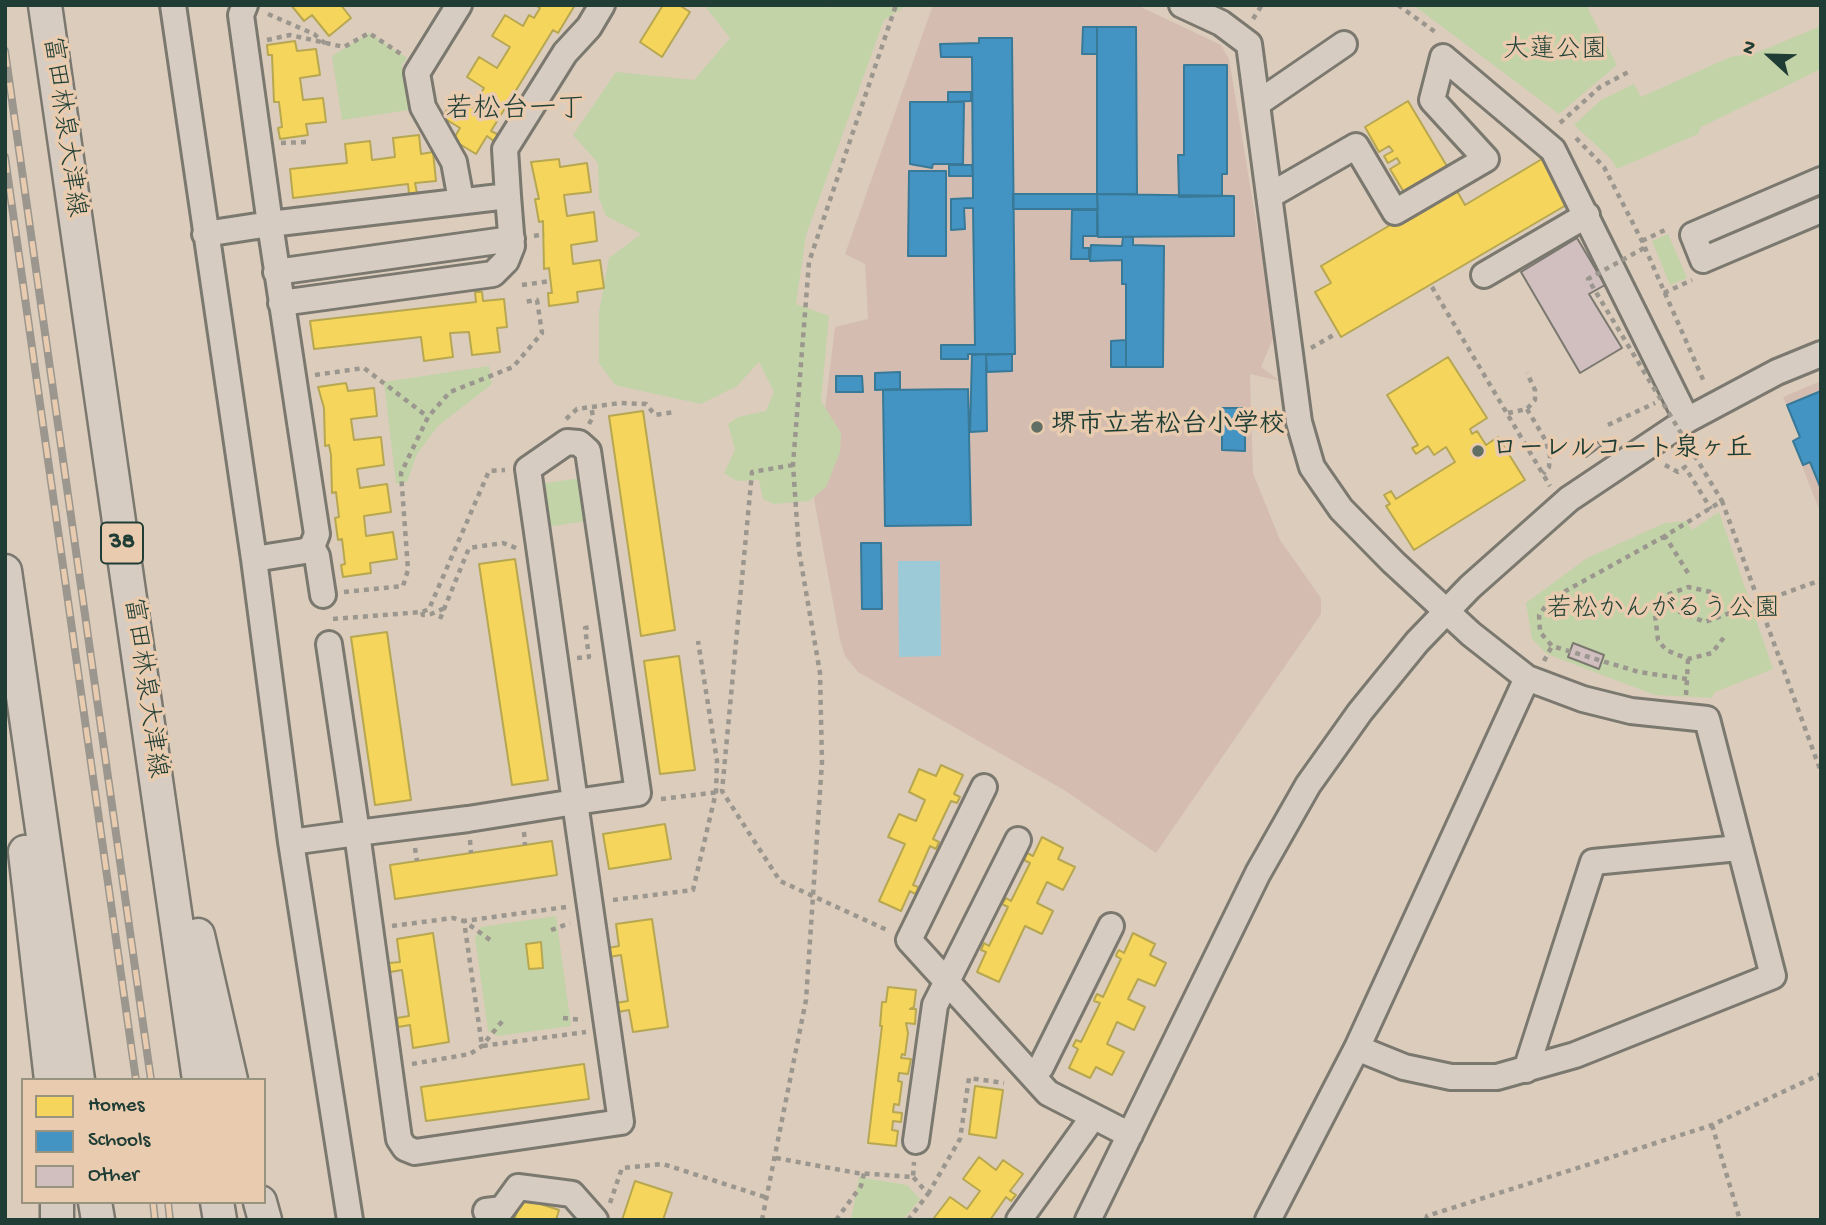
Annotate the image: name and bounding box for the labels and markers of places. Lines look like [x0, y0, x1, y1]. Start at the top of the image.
place label: 堺市立若松台小学校 [1051, 411, 1285, 443]
marker: 堺市立若松台小学校 [1029, 419, 1045, 435]
place label: ローレルコート泉ヶ丘 [1492, 435, 1752, 467]
marker: ローレルコート泉ヶ丘 [1470, 443, 1486, 459]

